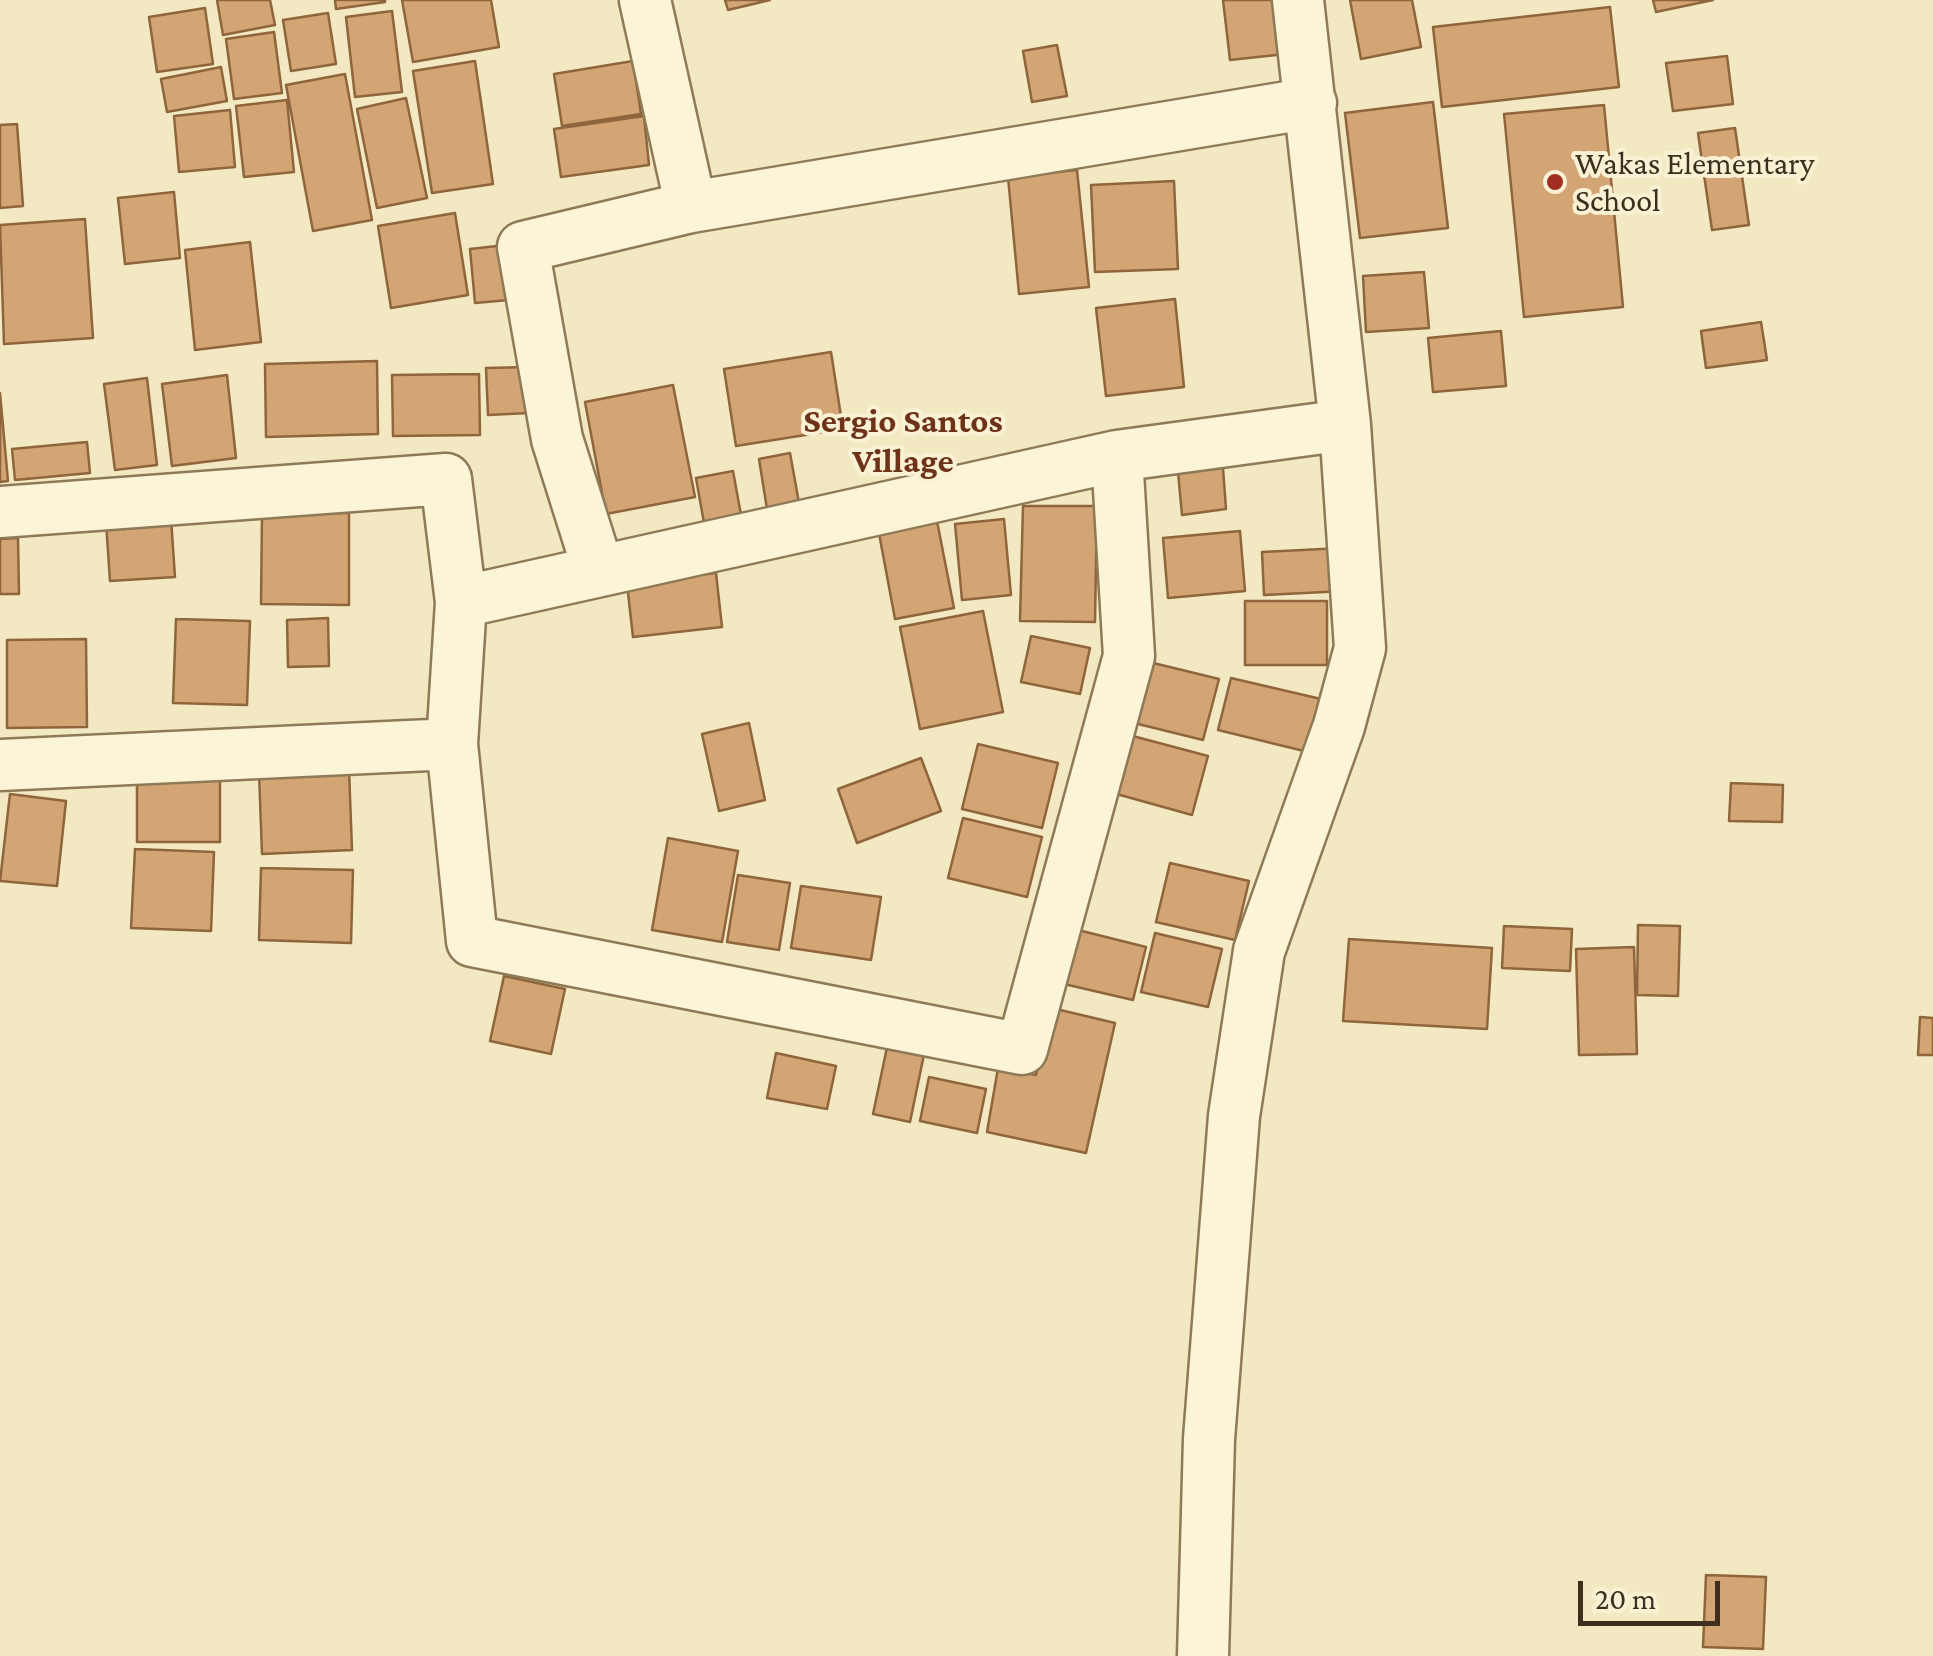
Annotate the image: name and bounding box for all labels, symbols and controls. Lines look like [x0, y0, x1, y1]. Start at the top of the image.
place label: Wakas Elementary School [1575, 145, 1814, 220]
marker: Wakas Elementary School [1544, 171, 1566, 193]
district label: Sergio Santos Village [803, 400, 1003, 482]
scale bar [1583, 1561, 1726, 1623]
text: 20 m [1595, 1582, 1656, 1615]

